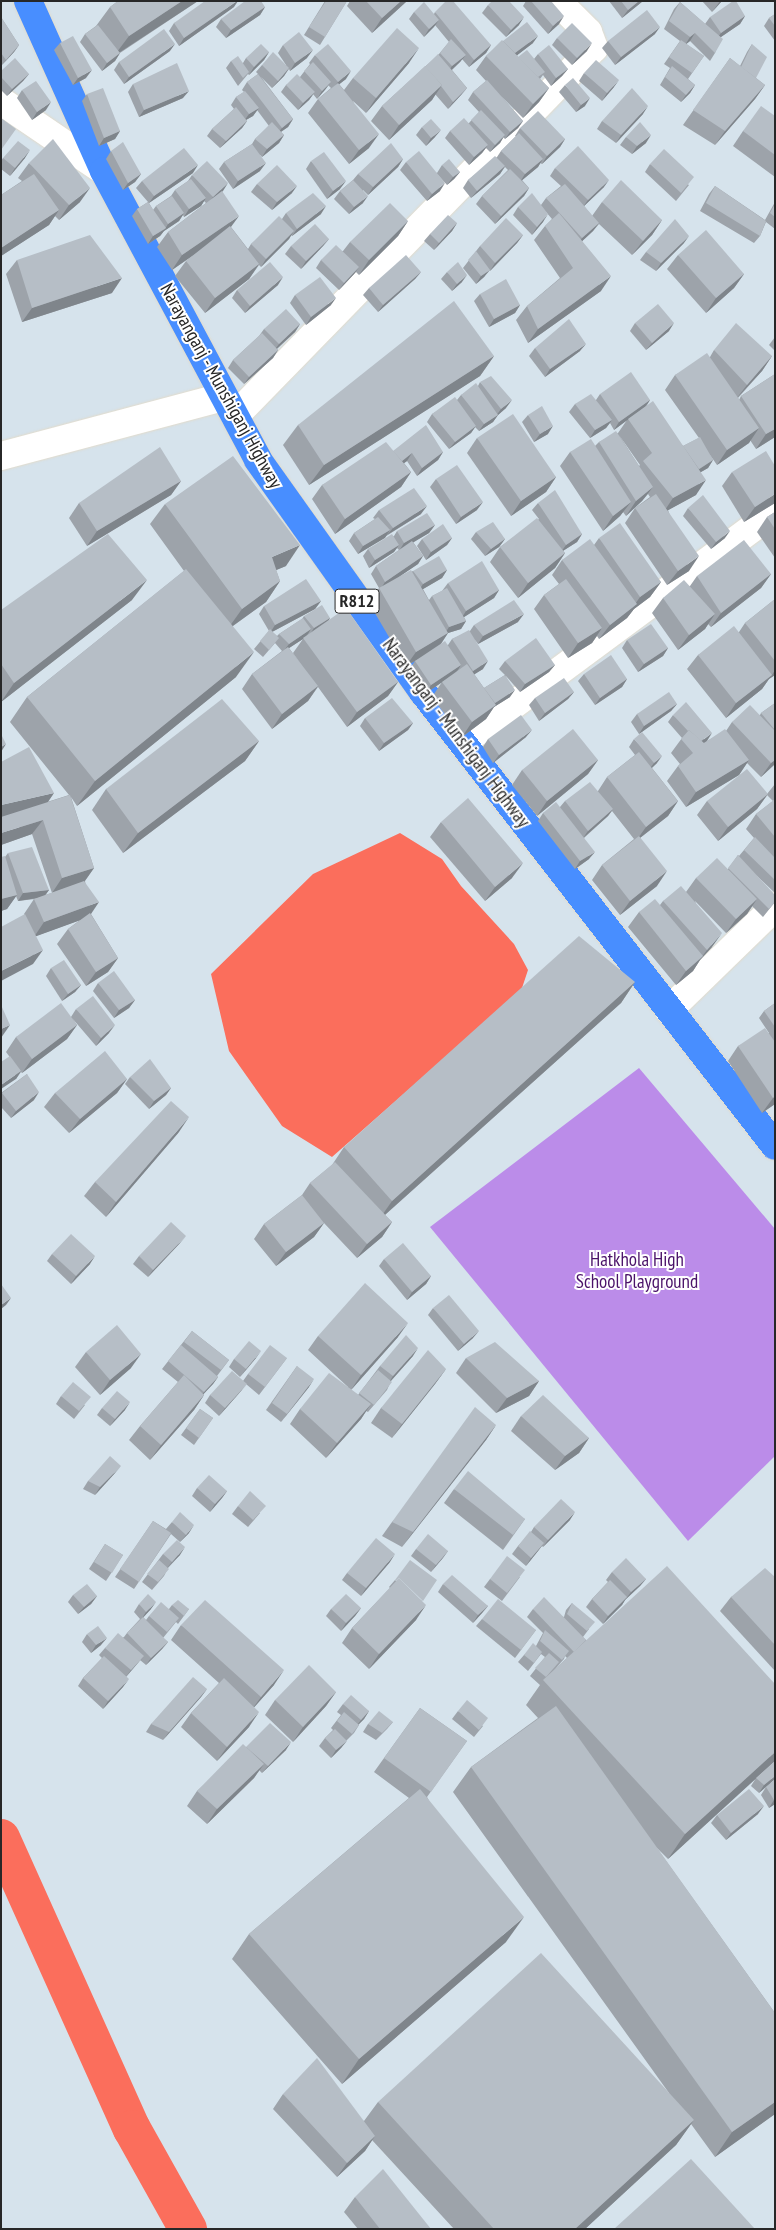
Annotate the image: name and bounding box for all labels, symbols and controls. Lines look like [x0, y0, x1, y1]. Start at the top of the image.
street label: Narayanganj - Munshiganj Highway [155, 279, 287, 493]
road number: R812 [334, 586, 380, 616]
street label: Narayanganj - Munshiganj Highway [377, 633, 535, 833]
park label: Hatkhola High School Playground [576, 1249, 698, 1293]

